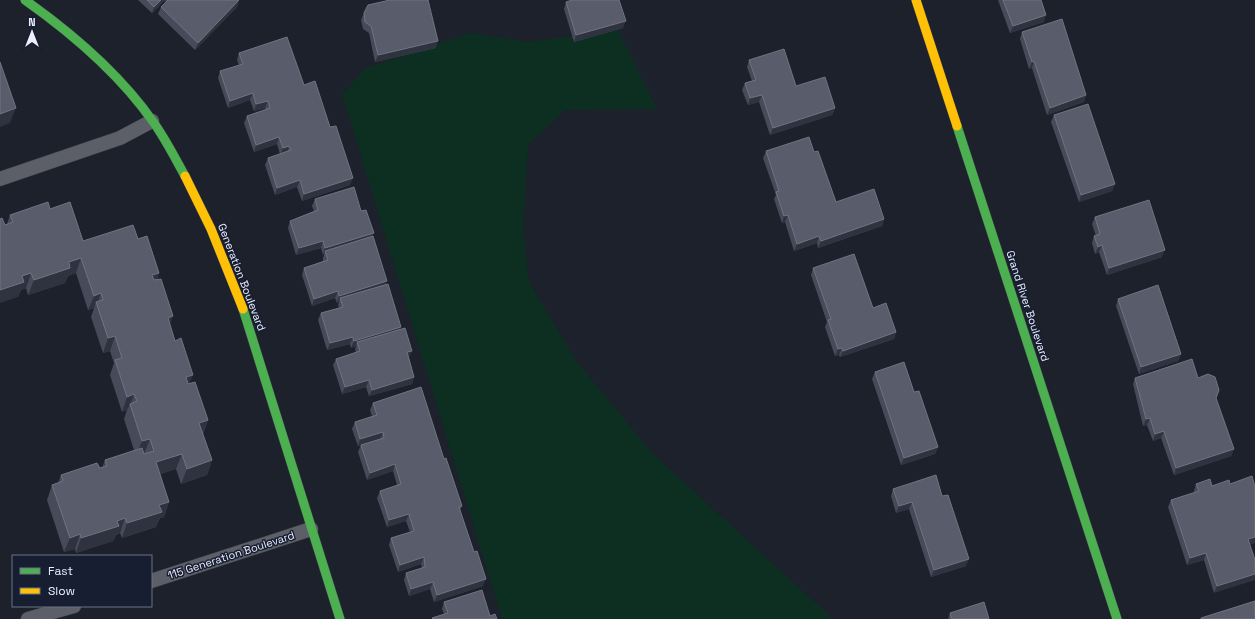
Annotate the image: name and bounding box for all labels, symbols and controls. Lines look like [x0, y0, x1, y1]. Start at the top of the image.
north arrow [12, 12, 52, 52]
text: N [28, 15, 36, 29]
street label: Generation Boulevard [215, 221, 269, 333]
street label: Grand River Boulevard [1003, 249, 1053, 363]
street label: 115 Generation Boulevard [166, 528, 296, 582]
legend [12, 555, 152, 607]
text: Fast [48, 563, 73, 579]
text: Slow [48, 583, 75, 599]

